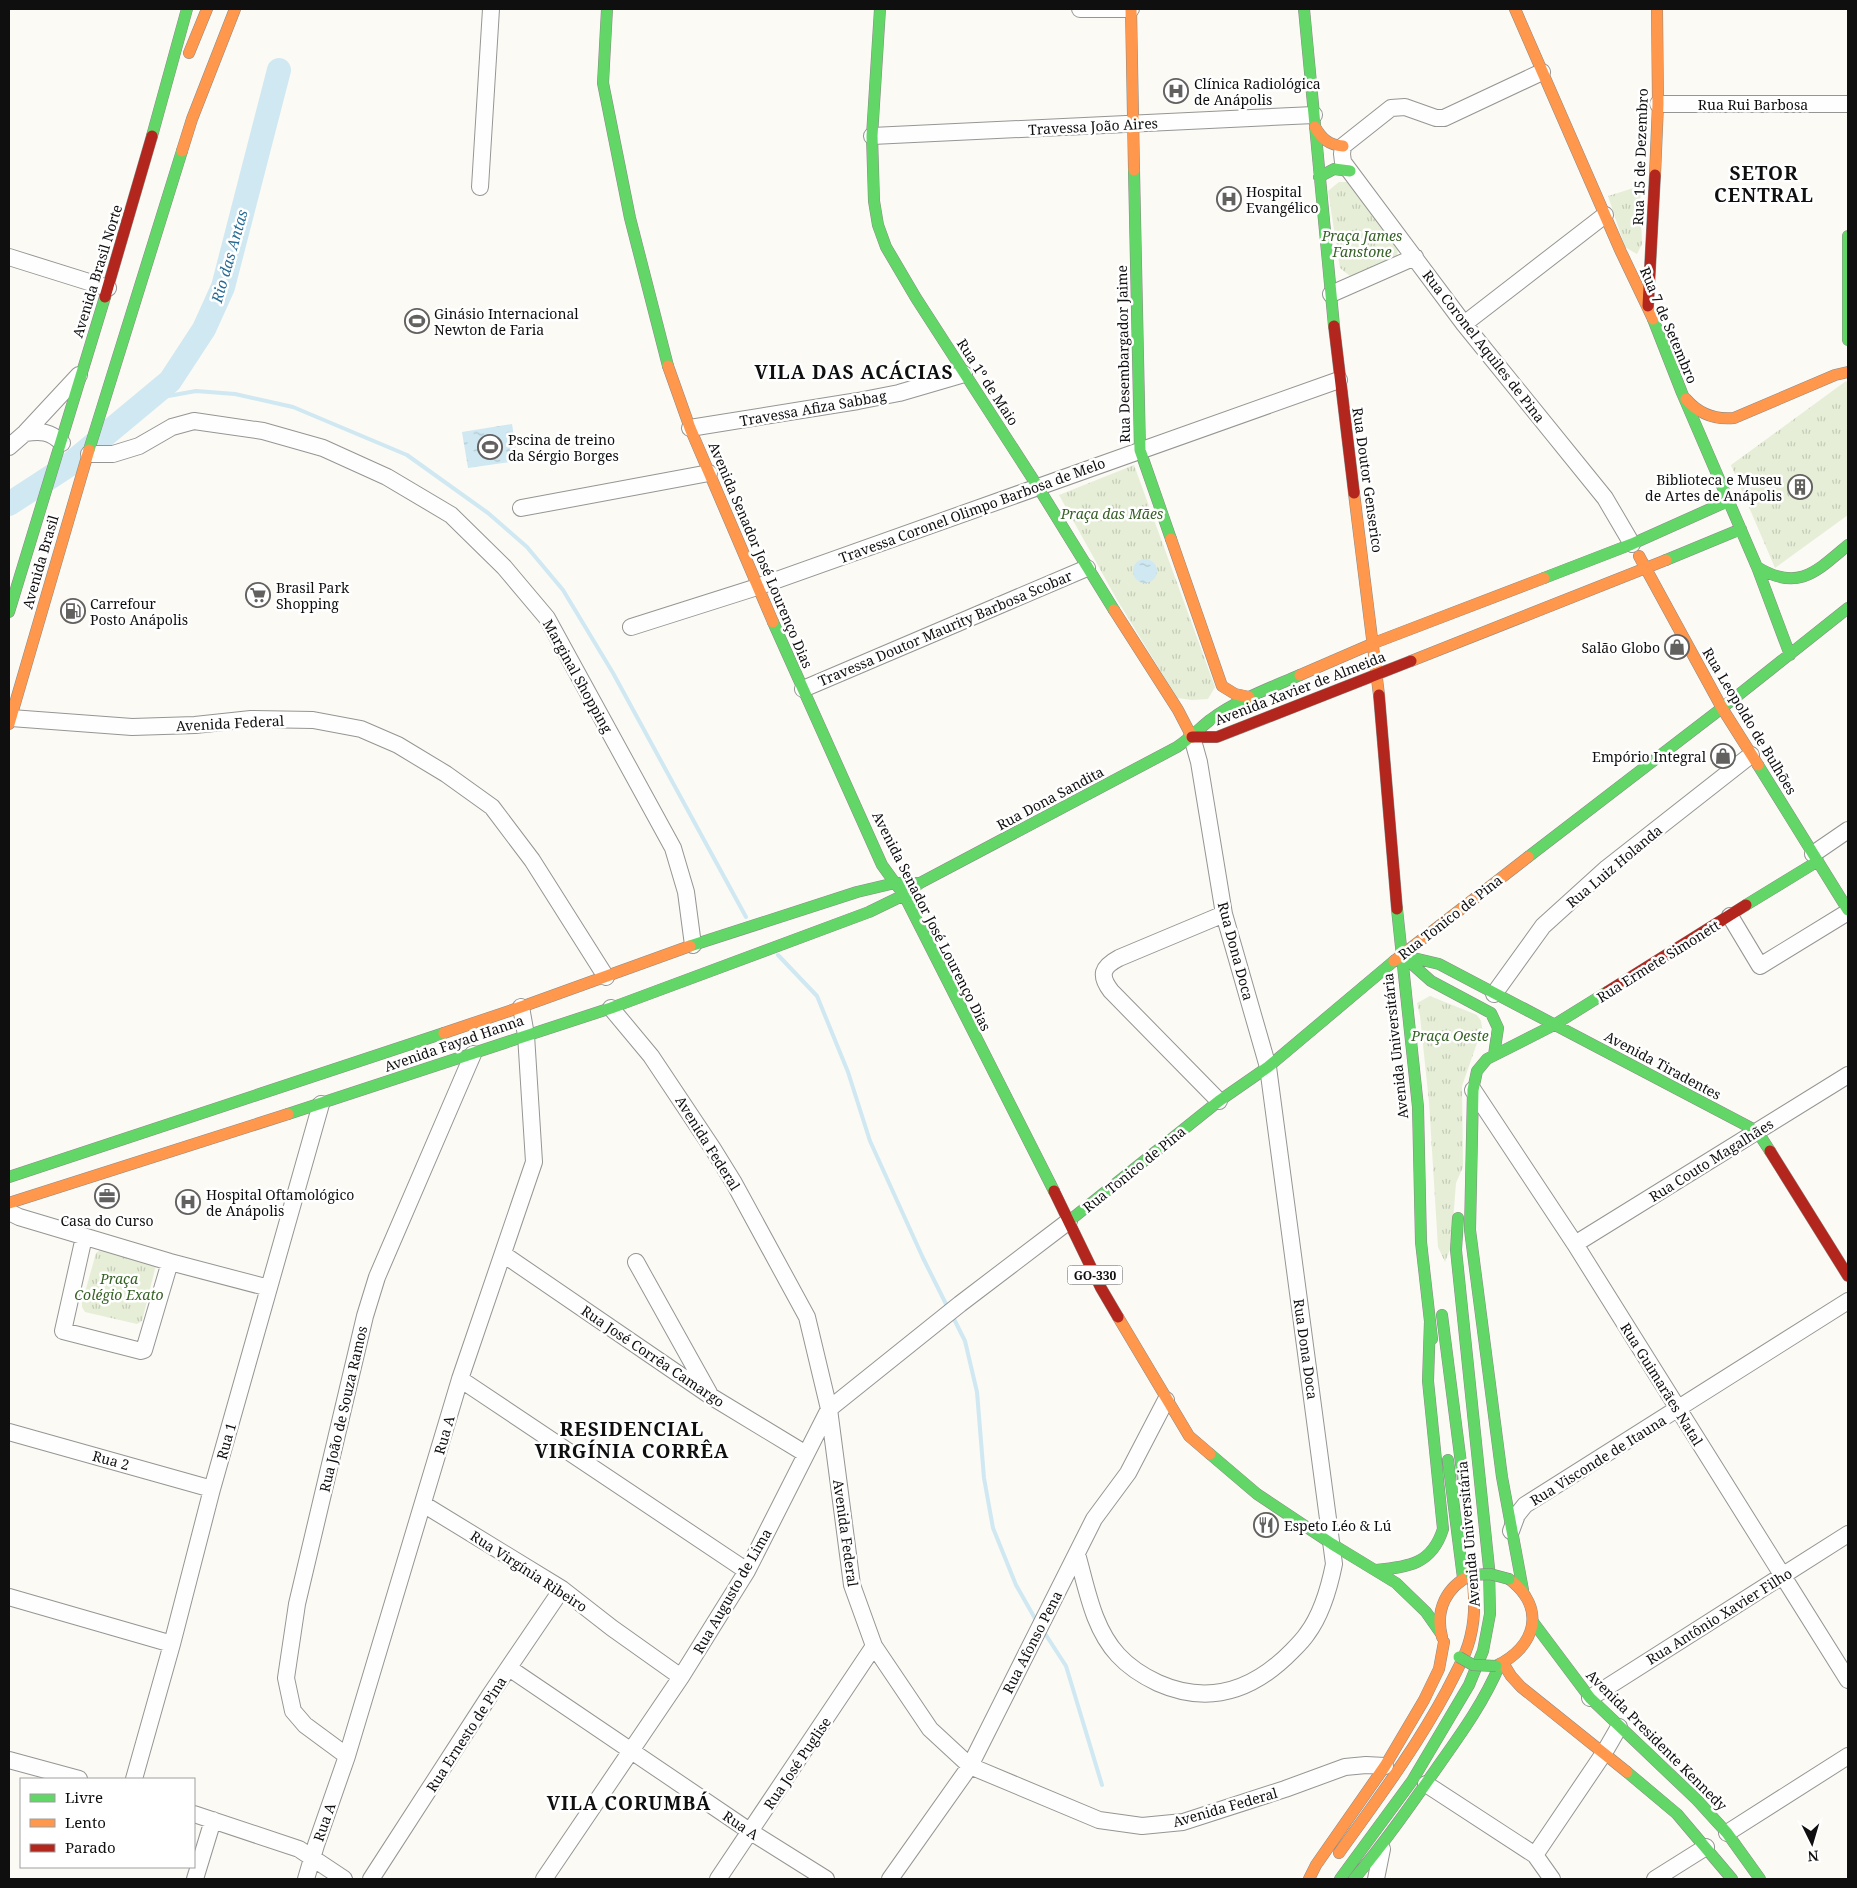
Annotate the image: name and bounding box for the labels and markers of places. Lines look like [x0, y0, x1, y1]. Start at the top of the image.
place label: Clínica Radiológica de Anápolis [1194, 74, 1321, 109]
hospital icon: Clínica Radiológica de Anápolis [1163, 78, 1189, 104]
place label: Hospital Evangélico [1246, 182, 1319, 217]
hospital icon: Hospital Evangélico [1216, 186, 1242, 212]
place label: Ginásio Internacional Newton de Faria [434, 304, 579, 339]
sports icon: Ginásio Internacional Newton de Faria [404, 308, 430, 334]
place label: Pscina de treino da Sérgio Borges [508, 430, 619, 465]
sports icon: Pscina de treino da Sérgio Borges [477, 434, 503, 460]
place label: Biblioteca e Museu de Artes de Anápolis [1645, 470, 1782, 505]
building icon: Biblioteca e Museu de Artes de Anápolis [1787, 474, 1813, 500]
place label: Brasil Park Shopping [276, 578, 350, 613]
supermarket icon: Brasil Park Shopping [245, 582, 271, 608]
place label: Carrefour Posto Anápolis [90, 594, 188, 629]
fuel station icon: Carrefour Posto Anápolis [60, 598, 86, 624]
shop icon: Salão Globo [1664, 634, 1690, 660]
place label: Salão Globo [1581, 638, 1660, 657]
shop icon: Empório Integral [1710, 743, 1736, 769]
place label: Empório Integral [1592, 747, 1707, 766]
office icon: Casa do Curso [94, 1183, 120, 1209]
place label: Hospital Oftamológico de Anápolis [206, 1185, 354, 1220]
hospital icon: Hospital Oftamológico de Anápolis [175, 1189, 201, 1215]
place label: Casa do Curso [60, 1211, 154, 1230]
restaurant icon: Espeto Léo & Lú [1253, 1512, 1279, 1538]
place label: Espeto Léo & Lú [1284, 1516, 1391, 1535]

